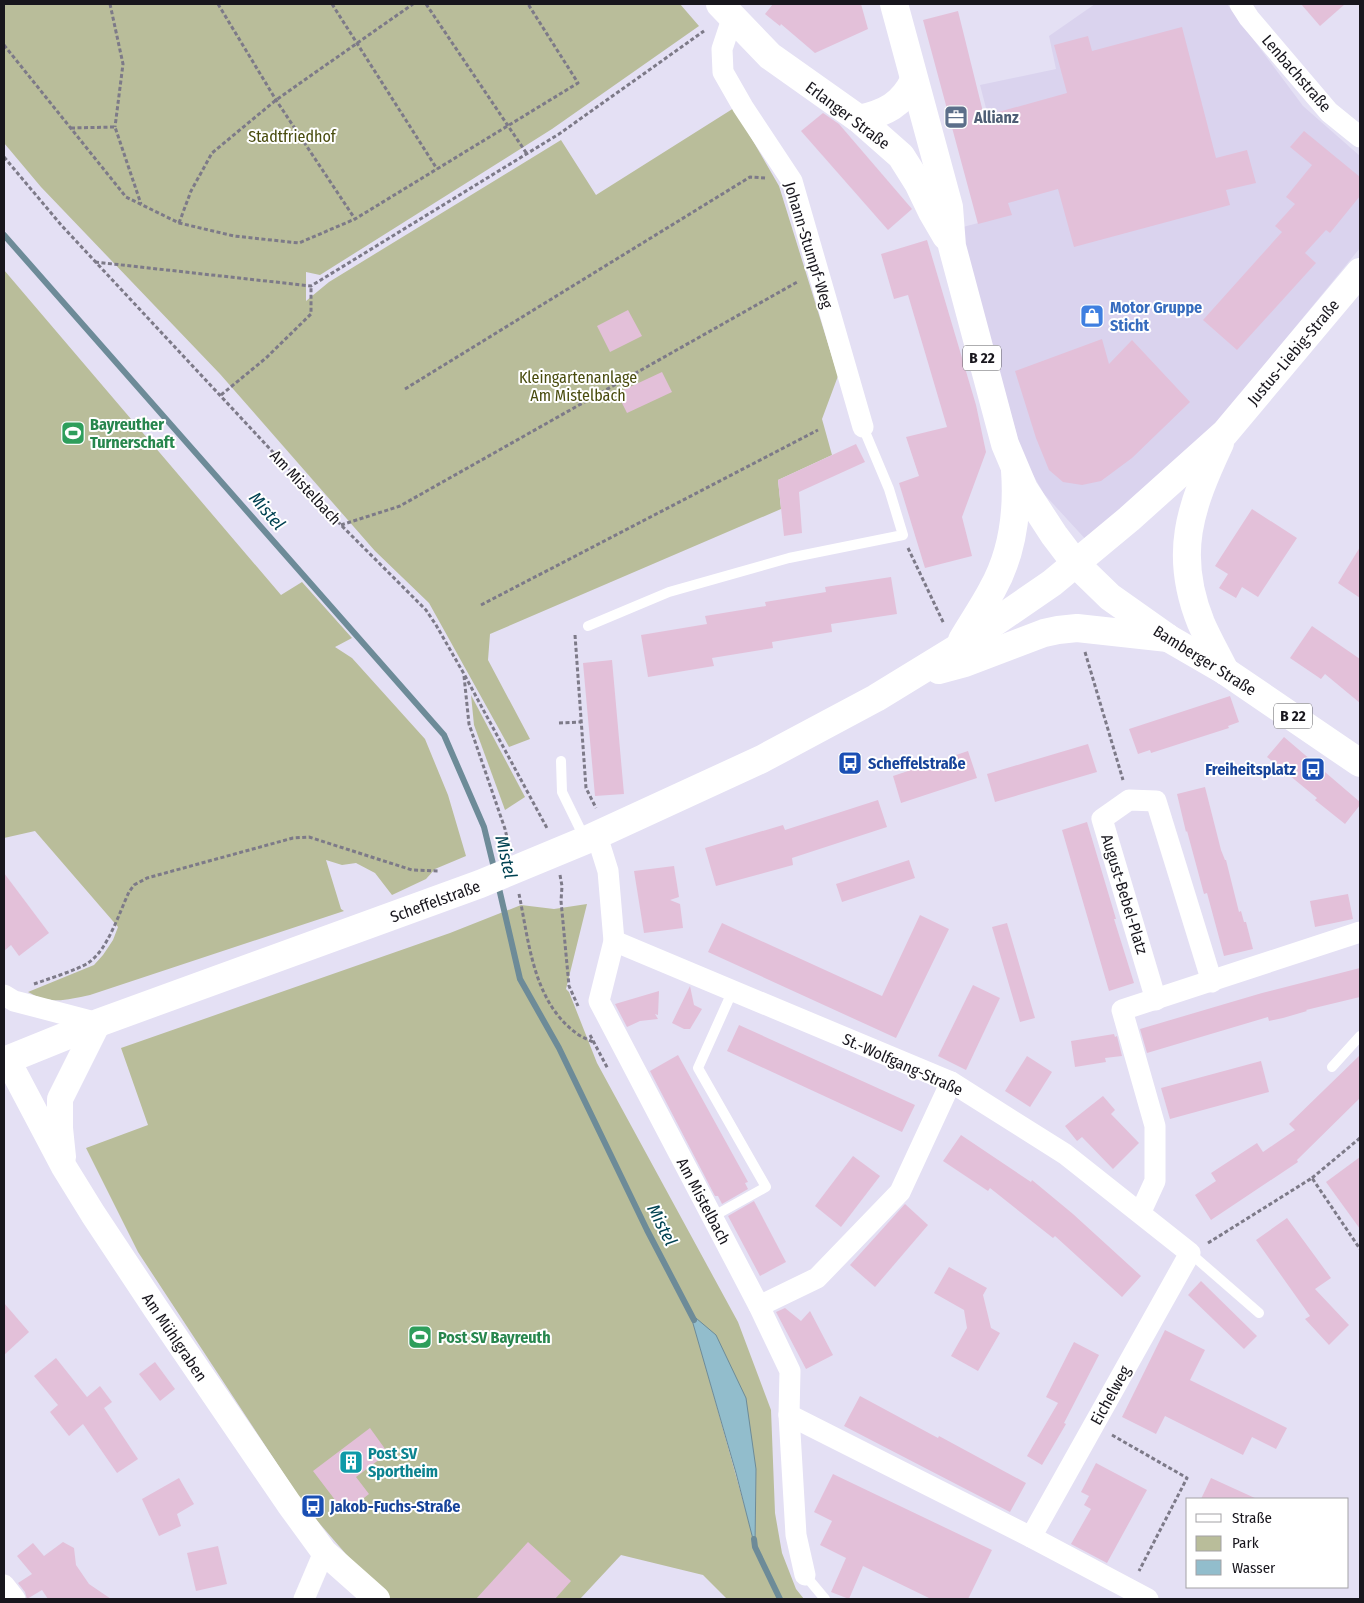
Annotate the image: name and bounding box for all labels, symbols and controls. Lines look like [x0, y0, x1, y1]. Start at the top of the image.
street label: Lenbachstraße [1258, 31, 1335, 116]
street label: Erlanger Straße [802, 78, 894, 153]
office icon: Allianz [943, 104, 969, 130]
place label: Allianz [973, 108, 1019, 127]
park label: Stadtfriedhof [248, 127, 337, 146]
street label: Johann-Stumpf-Weg [780, 180, 837, 311]
street label: Justus-Liebig-Straße [1244, 295, 1343, 409]
place label: Motor Gruppe Sticht [1110, 298, 1202, 335]
shop icon: Motor Gruppe Sticht [1079, 303, 1105, 329]
road number: B 22 [963, 346, 1001, 370]
park label: Kleingartenanlage Am Mistelbach [519, 368, 637, 405]
place label: Bayreuther Turnerschaft [90, 415, 175, 452]
sports icon: Bayreuther Turnerschaft [60, 420, 86, 446]
street label: Am Mistelbach [266, 446, 346, 528]
water label: Mistel [245, 487, 289, 535]
street label: Bamberger Straße [1150, 621, 1260, 700]
road number: B 22 [1274, 704, 1312, 728]
bus stop icon: Scheffelstraße [837, 750, 863, 776]
place label: Scheffelstraße [868, 754, 966, 773]
bus stop icon: Freiheitsplatz [1300, 756, 1326, 782]
place label: Freiheitsplatz [1205, 760, 1296, 779]
street label: August-Bebel-Platz [1097, 832, 1152, 957]
water label: Mistel [490, 833, 522, 881]
street label: Scheffelstraße [388, 876, 483, 927]
street label: St.-Wolfgang-Straße [840, 1029, 966, 1100]
street label: Am Mistelbach [673, 1155, 734, 1248]
water label: Mistel [642, 1201, 682, 1250]
street label: Am Mühlgraben [138, 1290, 211, 1385]
sports icon: Post SV Bayreuth [407, 1324, 433, 1350]
place label: Post SV Bayreuth [438, 1328, 551, 1347]
street label: Eichelweg [1086, 1362, 1135, 1428]
place label: Post SV Sportheim [368, 1444, 438, 1481]
building icon: Post SV Sportheim [338, 1449, 364, 1475]
bus stop icon: Jakob-Fuchs-Straße [300, 1493, 326, 1519]
place label: Jakob-Fuchs-Straße [329, 1497, 460, 1516]
legend [1186, 1498, 1349, 1588]
text: Straße [1232, 1509, 1272, 1527]
text: Park [1232, 1534, 1259, 1552]
text: Wasser [1232, 1559, 1276, 1577]

